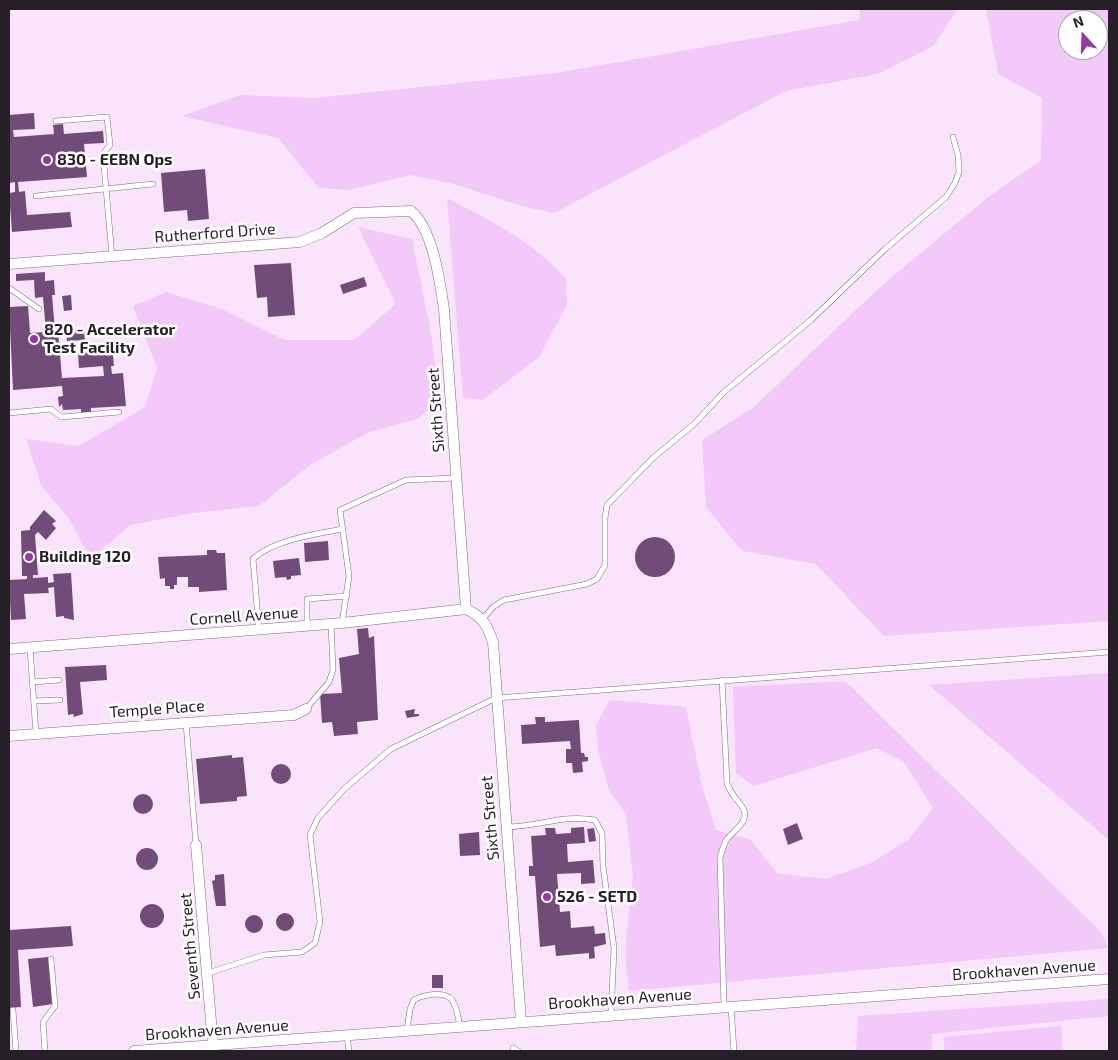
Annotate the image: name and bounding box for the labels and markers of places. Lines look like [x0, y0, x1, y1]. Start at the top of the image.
place label: 830 - EEBN Ops [57, 150, 173, 170]
marker: 830 - EEBN Ops [41, 154, 53, 166]
place label: 820 - Accelerator Test Facility [44, 320, 175, 358]
marker: 820 - Accelerator Test Facility [28, 333, 40, 345]
place label: Building 120 [39, 547, 131, 567]
marker: Building 120 [23, 551, 35, 563]
place label: 526 - SETD [557, 887, 637, 907]
marker: 526 - SETD [541, 891, 553, 903]

